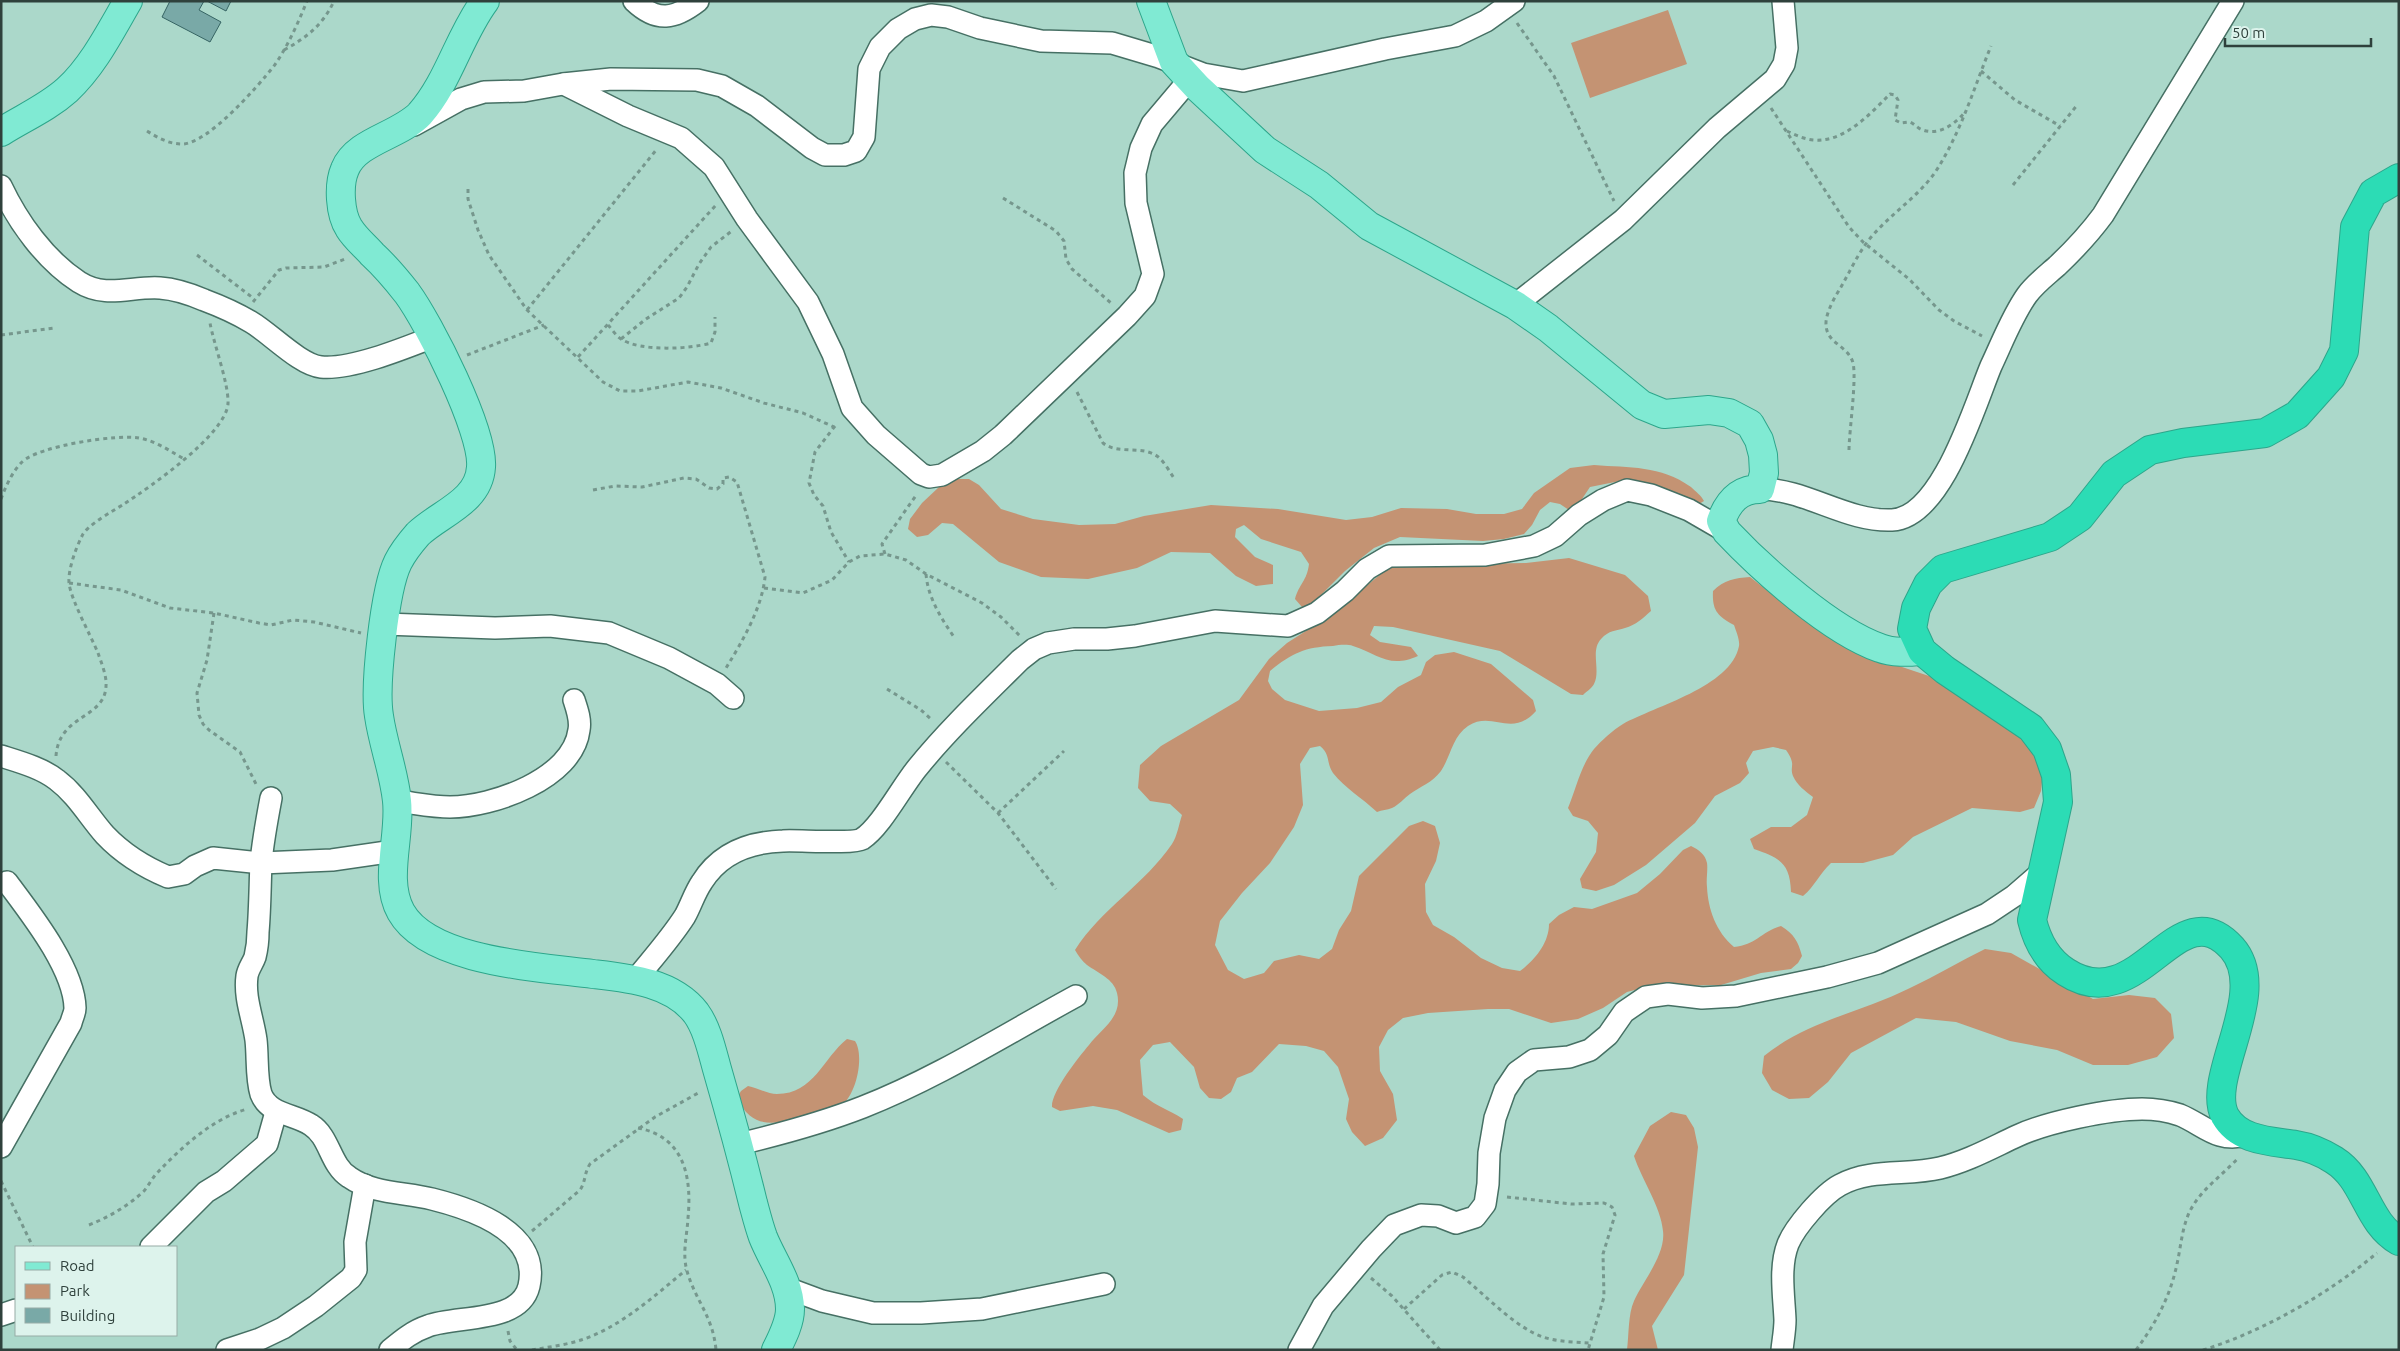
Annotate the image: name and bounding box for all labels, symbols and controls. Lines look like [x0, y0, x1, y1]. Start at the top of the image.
scale bar [2225, 15, 2371, 47]
text: 50 m [2232, 24, 2265, 41]
legend [15, 1246, 178, 1336]
text: Road [60, 1257, 95, 1274]
text: Park [60, 1282, 90, 1299]
text: Building [60, 1307, 115, 1324]

